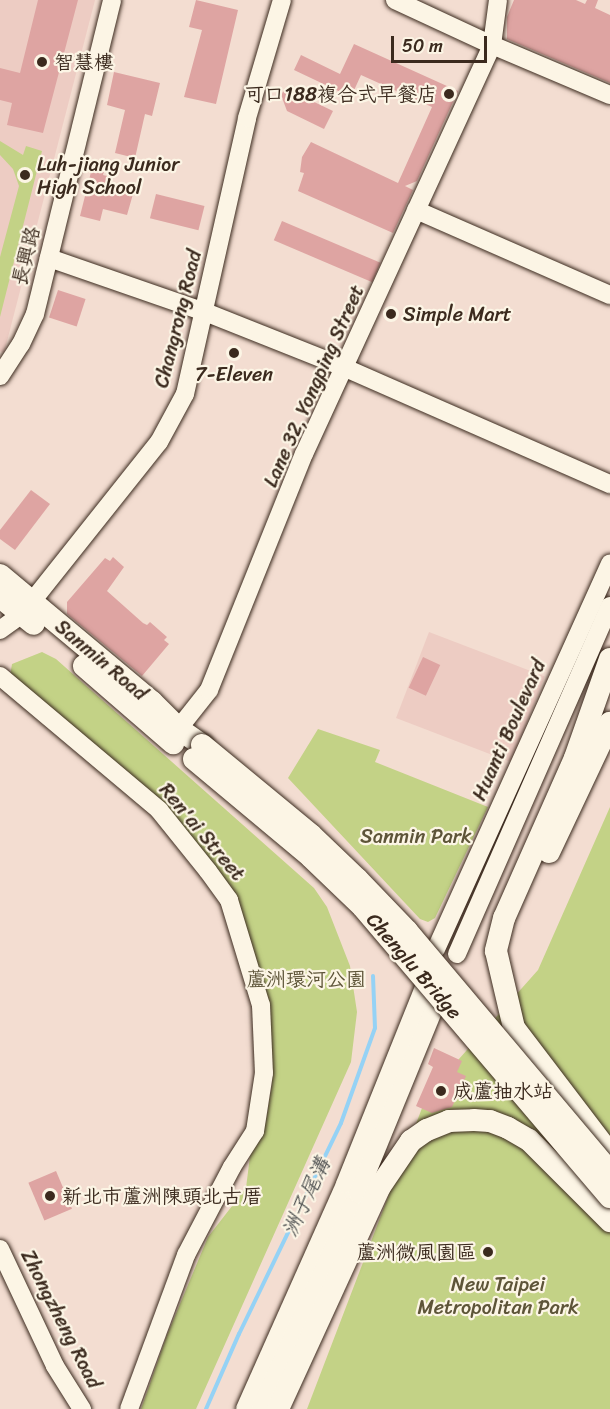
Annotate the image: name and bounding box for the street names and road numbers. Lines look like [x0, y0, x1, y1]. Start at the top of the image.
street label: 長興路 [7, 224, 45, 288]
street label: Changrong Road [149, 248, 207, 390]
street label: Lane 32, Yongping Street [259, 281, 369, 491]
street label: Sanmin Road [50, 614, 152, 706]
street label: Huanti Boulevard [467, 656, 551, 804]
street label: Ren'ai Street [154, 778, 250, 886]
street label: Chenglu Bridge [361, 908, 467, 1024]
street label: Zhongzheng Road [16, 1246, 106, 1392]

